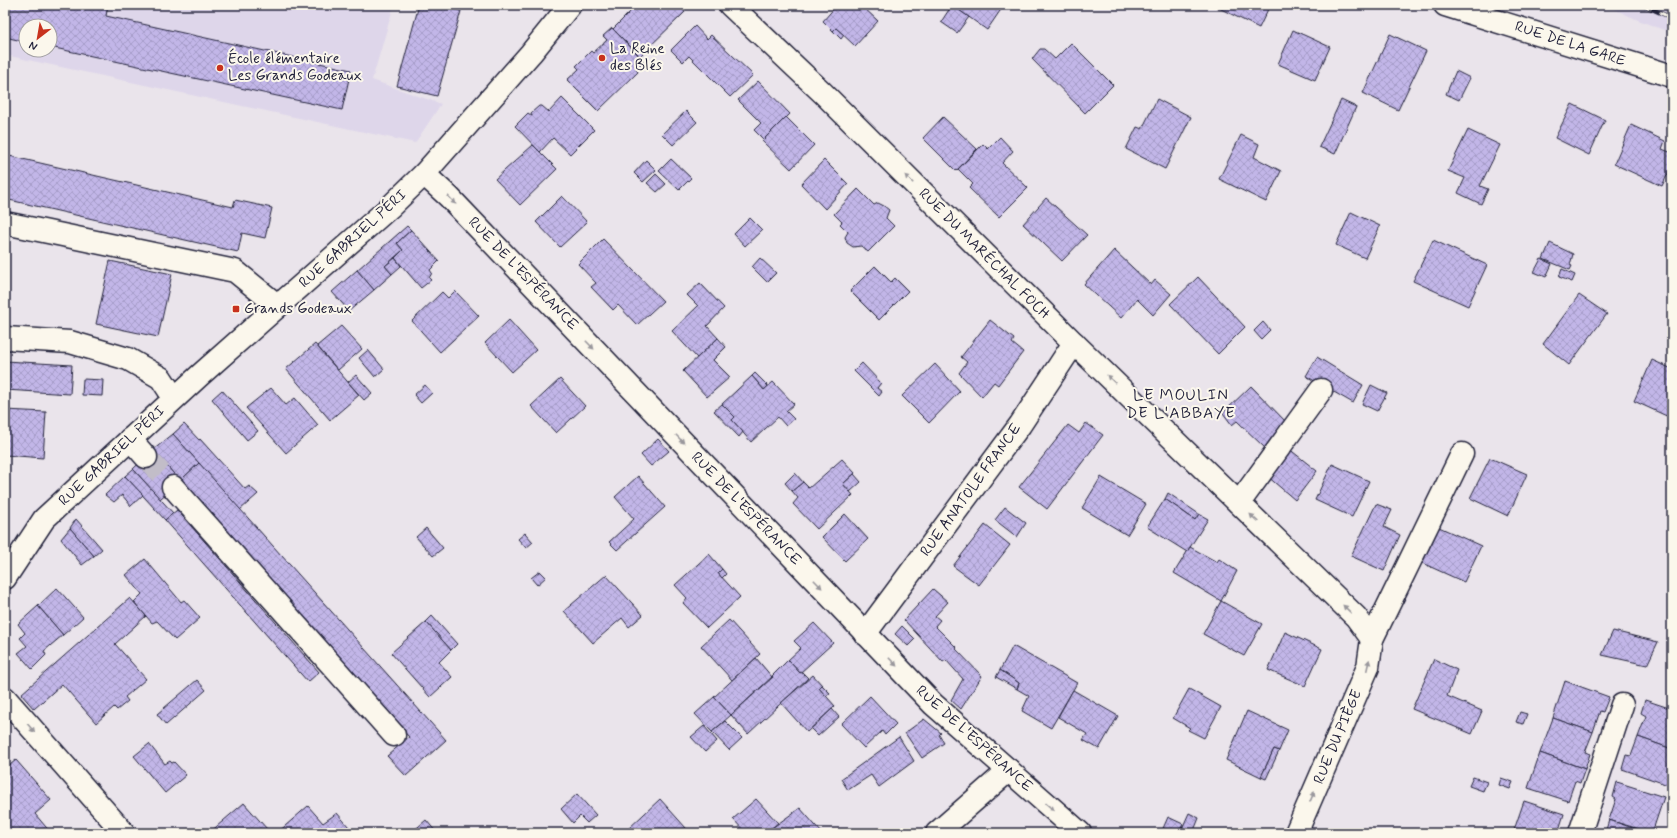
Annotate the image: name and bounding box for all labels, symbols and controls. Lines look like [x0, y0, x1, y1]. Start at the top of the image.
street label: RUE DE LA GARE [1512, 17, 1628, 71]
north arrow [18, 18, 58, 58]
text: N [27, 38, 40, 54]
place label: La Reine des Blés [610, 39, 665, 76]
place label: École élémentaire Les Grands Godeaux [228, 48, 362, 86]
marker: La Reine des Blés [597, 53, 607, 63]
marker: École élémentaire Les Grands Godeaux [215, 63, 225, 73]
one-way arrow [904, 174, 914, 184]
street label: RUE DU MARÉCHAL FOCH [914, 183, 1055, 324]
street label: RUE GABRIEL PÉRI [294, 184, 411, 293]
one-way arrow [447, 195, 457, 205]
street label: RUE DE L'ESPÉRANCE [463, 212, 584, 335]
place label: Grands Godeaux [244, 299, 352, 319]
marker: Grands Godeaux [231, 304, 241, 314]
one-way arrow [585, 340, 595, 350]
one-way arrow [1106, 374, 1116, 384]
district label: LE MOULIN DE L'ABBAYE [1126, 385, 1236, 424]
street label: RUE GABRIEL PÉRI [54, 401, 170, 511]
street label: RUE ANATOLE FRANCE [916, 419, 1026, 561]
one-way arrow [675, 434, 685, 444]
street label: RUE DE L'ESPÉRANCE [686, 447, 807, 570]
one-way arrow [1249, 513, 1259, 523]
one-way arrow [813, 579, 823, 589]
one-way arrow [1342, 604, 1352, 614]
one-way arrow [888, 657, 897, 667]
one-way arrow [1365, 658, 1371, 671]
street label: RUE DE L'ESPÉRANCE [911, 680, 1038, 797]
street label: RUE DU PIÈGE [1309, 687, 1367, 787]
one-way arrow [26, 722, 35, 733]
one-way arrow [1309, 791, 1315, 803]
one-way arrow [1045, 802, 1055, 811]

